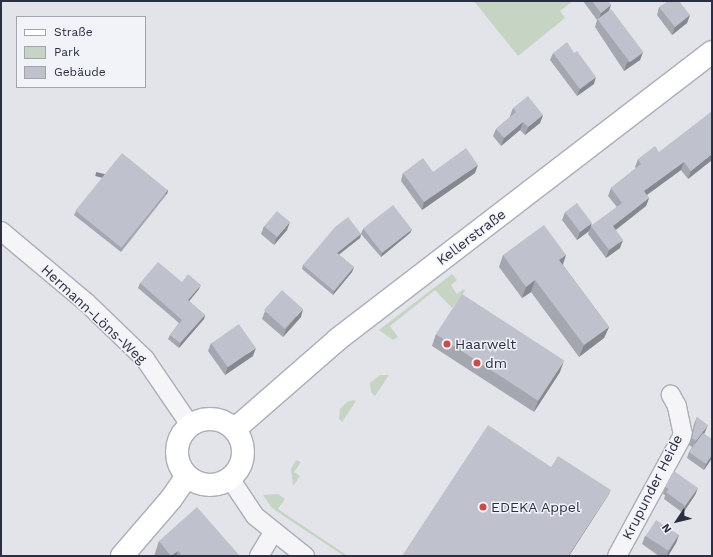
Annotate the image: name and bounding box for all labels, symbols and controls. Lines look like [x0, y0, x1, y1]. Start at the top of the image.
legend [16, 16, 146, 88]
text: Straße [54, 25, 93, 39]
text: Park [54, 45, 80, 59]
text: Gebäude [54, 65, 106, 79]
street label: Kellerstraße [433, 206, 509, 268]
street label: Hermann-Löns-Weg [38, 261, 150, 367]
place label: Haarwelt [455, 336, 516, 352]
marker: Haarwelt [442, 339, 452, 349]
place label: dm [485, 355, 507, 371]
marker: dm [472, 358, 482, 368]
street label: Krupunder Heide [618, 432, 686, 542]
place label: EDEKA Appel [491, 499, 581, 515]
north arrow [657, 501, 697, 541]
marker: EDEKA Appel [478, 502, 488, 512]
text: N [659, 521, 674, 535]

